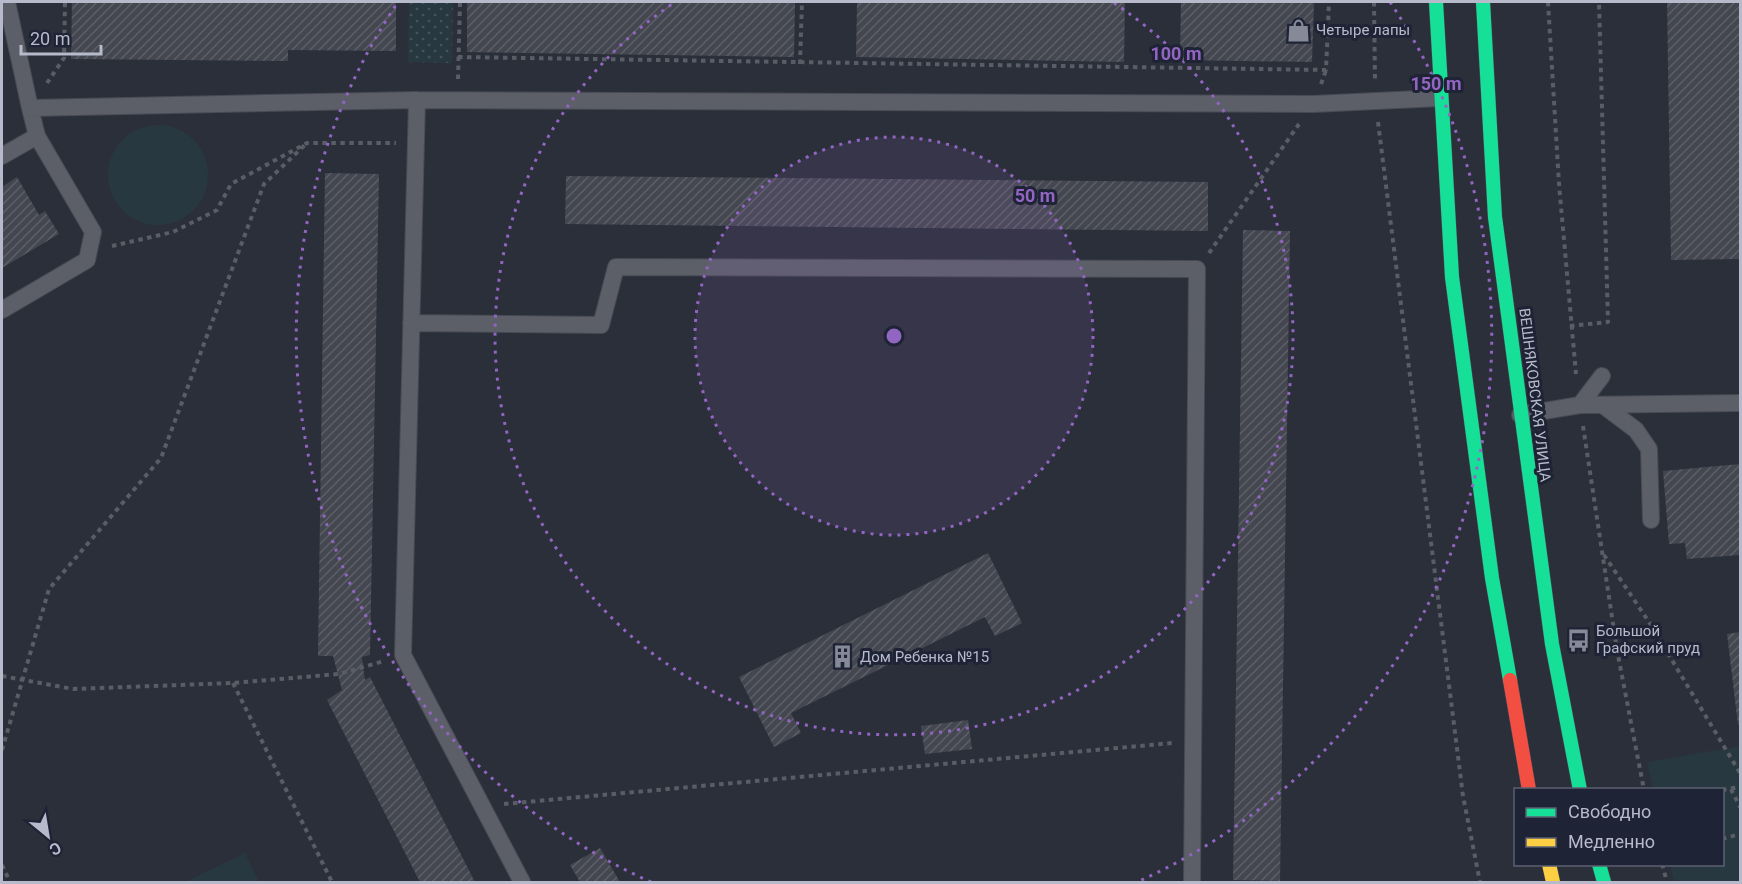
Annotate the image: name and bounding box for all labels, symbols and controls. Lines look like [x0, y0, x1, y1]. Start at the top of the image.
shop icon: Четыре лапы [1285, 17, 1311, 43]
scale bar [21, 18, 100, 56]
place label: Четыре лапы [1316, 21, 1410, 39]
text: 20 m [30, 28, 70, 49]
text: 100 m [1150, 43, 1202, 64]
text: 150 m [1410, 73, 1462, 94]
text: 50 m [1015, 185, 1055, 206]
street label: ВЕШНЯКОВСКАЯ УЛИЦА [1515, 307, 1555, 483]
centre of rings [884, 326, 904, 346]
place label: Большой Графский пруд [1596, 622, 1700, 657]
bus stop icon: Большой Графский пруд [1565, 627, 1591, 653]
building icon: Дом Ребенка №15 [829, 644, 855, 670]
place label: Дом Ребенка №15 [860, 648, 989, 666]
legend [1514, 788, 1724, 866]
text: Свободно [1568, 801, 1651, 822]
north arrow [18, 806, 78, 866]
text: Медленно [1568, 831, 1655, 852]
text: С [46, 838, 65, 859]

